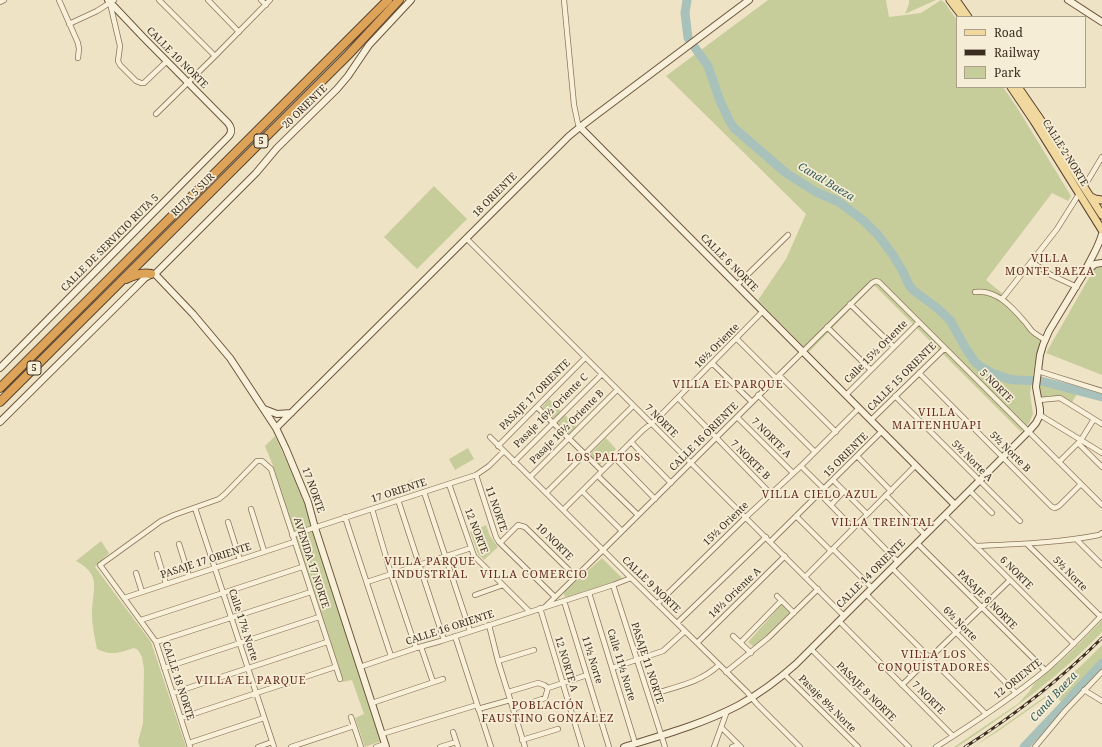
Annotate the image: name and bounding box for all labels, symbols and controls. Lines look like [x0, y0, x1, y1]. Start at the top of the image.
legend [956, 16, 1086, 88]
text: Road [994, 24, 1023, 41]
street label: CALLE 10 NORTE [144, 25, 210, 91]
text: Railway [994, 44, 1040, 61]
text: Park [994, 64, 1021, 81]
street label: 20 ORIENTE [280, 83, 330, 131]
street label: CALLE 2 NORTE [1040, 117, 1090, 189]
road number: 5 [254, 134, 268, 148]
water label: Canal Baeza [795, 160, 857, 204]
street label: 18 ORIENTE [470, 170, 520, 220]
street label: RUTA 5 SUR [169, 171, 217, 219]
street label: CALLE DE SERVICIO RUTA 5 [59, 192, 161, 294]
street label: CALLE 6 NORTE [698, 232, 760, 294]
district label: VILLA MONTE BAEZA [1005, 252, 1095, 278]
street label: Calle 15½ Oriente [842, 318, 910, 386]
street label: 16½ Oriente [692, 321, 742, 371]
street label: CALLE 15 ORIENTE [865, 340, 939, 414]
street label: PASAJE 17 ORIENTE [497, 357, 573, 433]
road number: 5 [27, 361, 41, 375]
street label: 5 NORTE [977, 367, 1015, 405]
street label: Pasaje 16½ Oriente C [512, 372, 590, 450]
district label: VILLA EL PARQUE [672, 378, 784, 392]
street label: Pasaje 16½ Oriente B [527, 387, 607, 467]
street label: CALLE 16 ORIENTE [667, 400, 741, 474]
street label: 7 NORTE [642, 402, 680, 440]
district label: VILLA MAITENHUAPI [892, 406, 982, 432]
street label: 7 NORTE A [749, 416, 793, 460]
street label: 5½ Norte B [987, 429, 1033, 475]
street label: 15 ORIENTE [821, 430, 871, 480]
street label: 7 NORTE B [728, 438, 772, 482]
street label: 5½ Norte A [949, 438, 995, 484]
district label: LOS PALTOS [567, 451, 641, 465]
street label: 17 NORTE [299, 466, 327, 514]
street label: 17 ORIENTE [370, 476, 428, 506]
street label: 11 NORTE [483, 485, 509, 533]
district label: VILLA CIELO AZUL [762, 488, 878, 502]
street label: 15½ Oriente [701, 499, 751, 549]
street label: 12 NORTE [462, 507, 490, 555]
street label: AVENIDA 17 NORTE [291, 516, 331, 610]
district label: VILLA TREINTAL [831, 516, 935, 530]
street label: 10 NORTE [533, 521, 575, 563]
street label: CALLE 14 ORIENTE [834, 537, 908, 611]
street label: PASAJE 17 ORIENTE [159, 541, 253, 581]
street label: CALLE 9 NORTE [619, 554, 683, 616]
street label: 6 NORTE [997, 554, 1035, 592]
street label: 5½ Norte [1050, 554, 1090, 594]
district label: VILLA PARQUE INDUSTRIAL [384, 555, 476, 581]
street label: 14½ Oriente A [706, 565, 764, 621]
district label: VILLA COMERCIO [480, 568, 588, 582]
street label: PASAJE 6 NORTE [955, 568, 1019, 632]
street label: Calle 17½ Norte [226, 587, 260, 663]
street label: 6½ Norte [940, 604, 980, 644]
street label: CALLE 16 ORIENTE [404, 608, 496, 648]
street label: PASAJE 11 NORTE [628, 621, 666, 705]
street label: Calle 11½ Norte [604, 627, 638, 703]
street label: 12 NORTE A [552, 635, 580, 693]
street label: 11½ Norte [579, 635, 605, 685]
street label: CALLE 18 NORTE [160, 640, 196, 722]
district label: VILLA LOS CONQUISTADORES [877, 648, 991, 674]
street label: 12 ORIENTE [992, 657, 1044, 701]
street label: PASAJE 8 NORTE [834, 660, 898, 724]
water label: Canal Baeza [1028, 669, 1080, 725]
street label: Pasaje 8½ Norte [796, 673, 858, 735]
district label: VILLA EL PARQUE [195, 674, 307, 688]
street label: 7 NORTE [909, 679, 947, 717]
district label: POBLACIÓN FAUSTINO GONZÁLEZ [482, 699, 614, 725]

